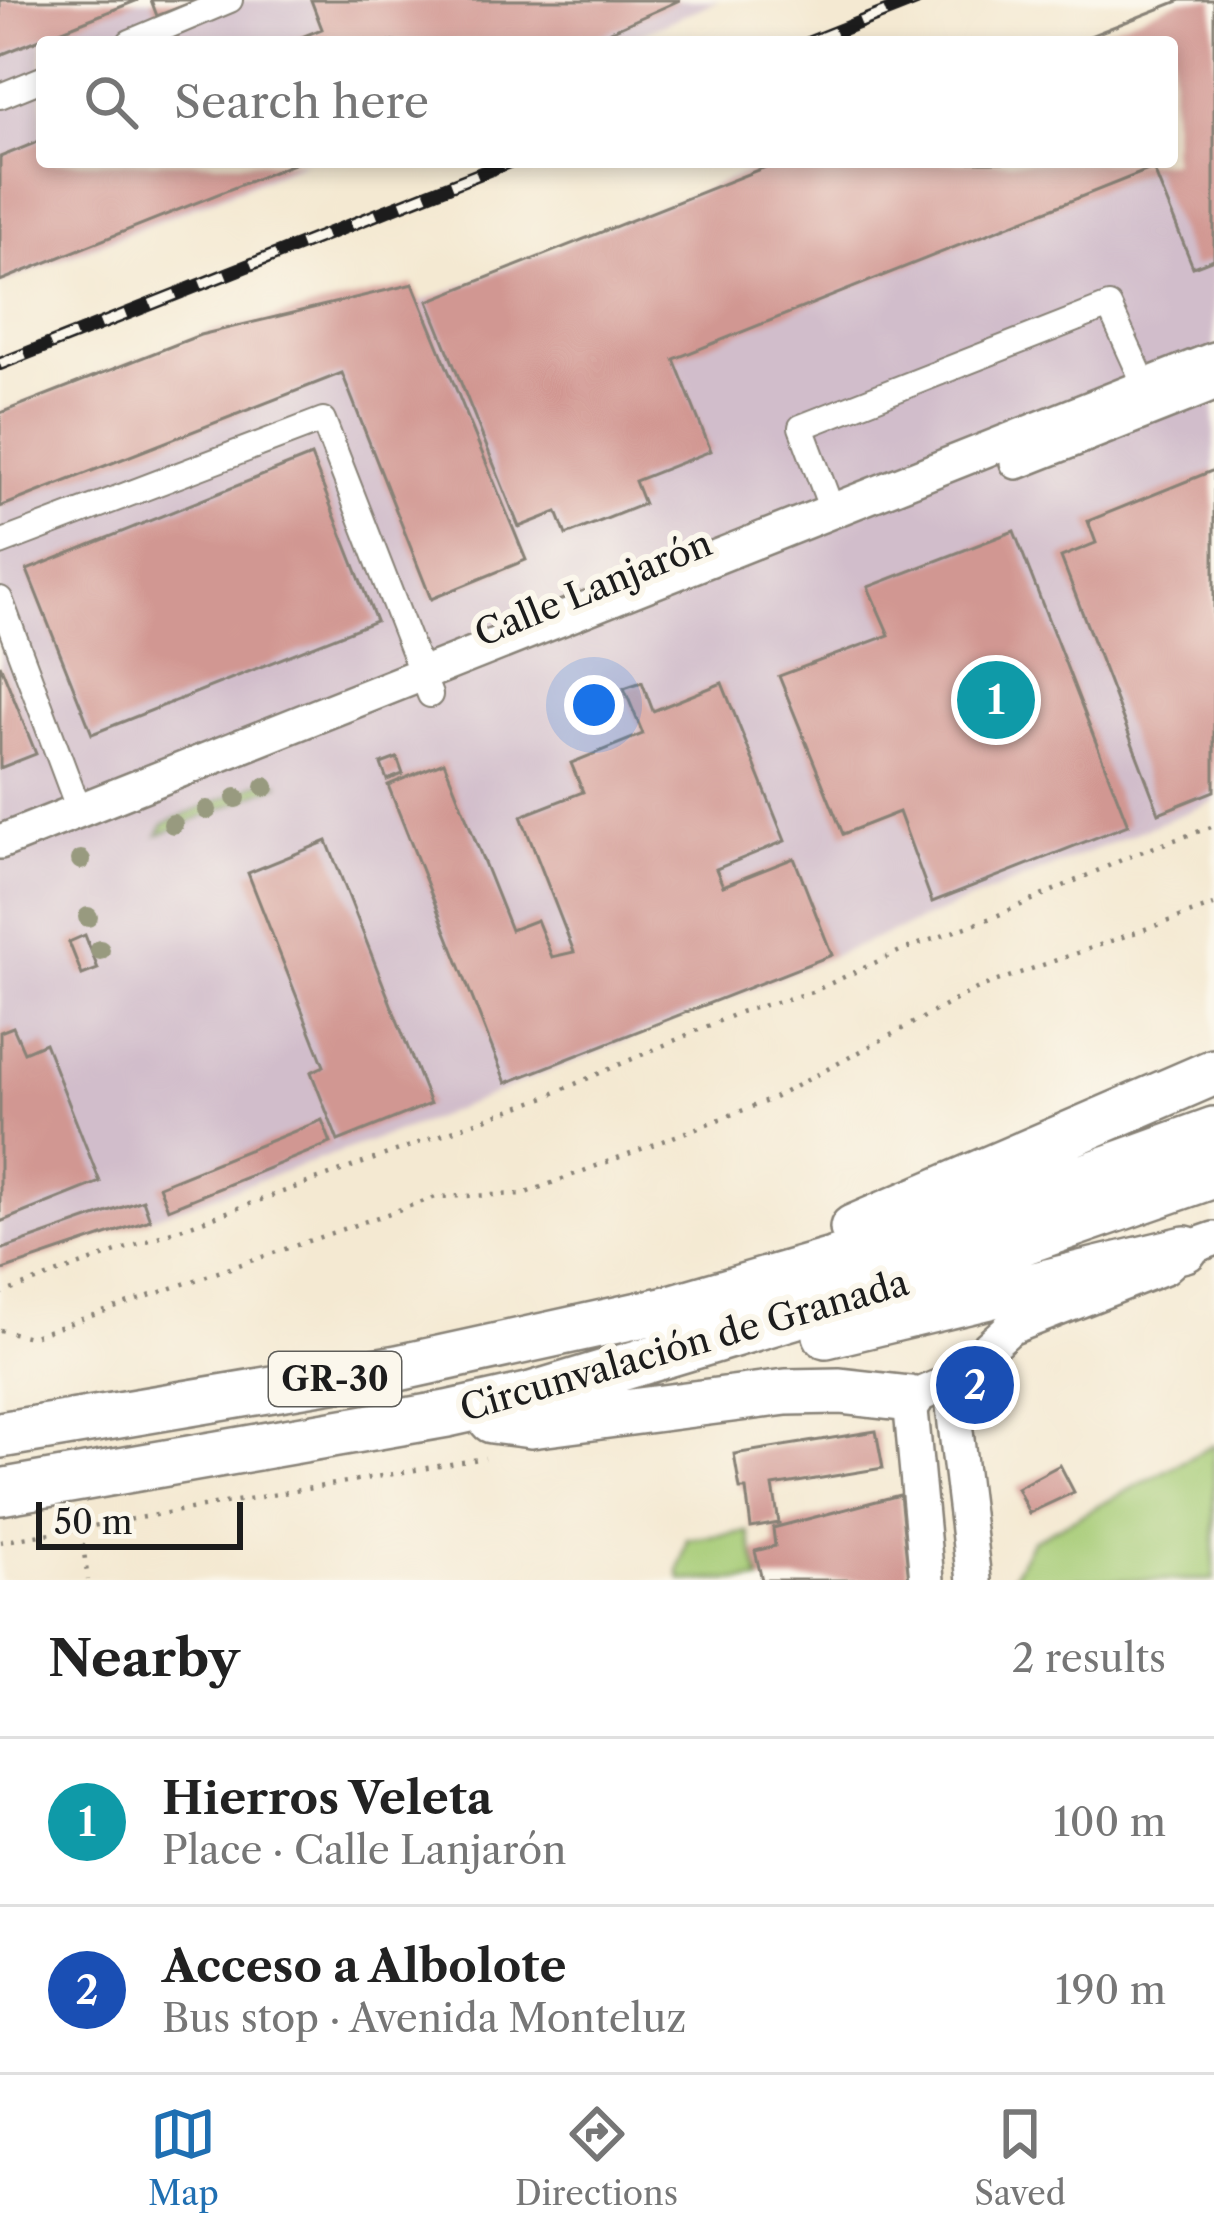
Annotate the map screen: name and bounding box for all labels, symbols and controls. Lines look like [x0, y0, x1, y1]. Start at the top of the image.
search box [36, 36, 1178, 168]
icon: search [78, 69, 144, 135]
text: Search here [174, 74, 429, 130]
street label: Calle Lanjarón [468, 520, 718, 656]
pin: 1 [957, 655, 1035, 745]
your location [564, 675, 624, 735]
street label: Circunvalación de Granada [455, 1260, 913, 1430]
pin: 2 [936, 1340, 1014, 1430]
road number: GR-30 [269, 1352, 401, 1406]
scale bar [36, 1496, 243, 1549]
text: 50 m [54, 1502, 132, 1543]
text: Nearby [48, 1627, 240, 1689]
text: 2 results [1012, 1634, 1166, 1682]
text: Hierros Veleta [162, 1770, 493, 1826]
text: 1 [78, 1798, 96, 1846]
text: 100 m [1053, 1798, 1166, 1846]
text: Place · Calle Lanjarón [162, 1826, 566, 1874]
text: Acceso a Albolote [162, 1938, 566, 1994]
text: 2 [75, 1966, 99, 2014]
text: 190 m [1055, 1966, 1166, 2014]
text: Bus stop · Avenida Monteluz [162, 1994, 686, 2042]
tab: Map [148, 2101, 219, 2214]
tab: Directions [515, 2101, 678, 2214]
tab: Saved [974, 2101, 1066, 2214]

